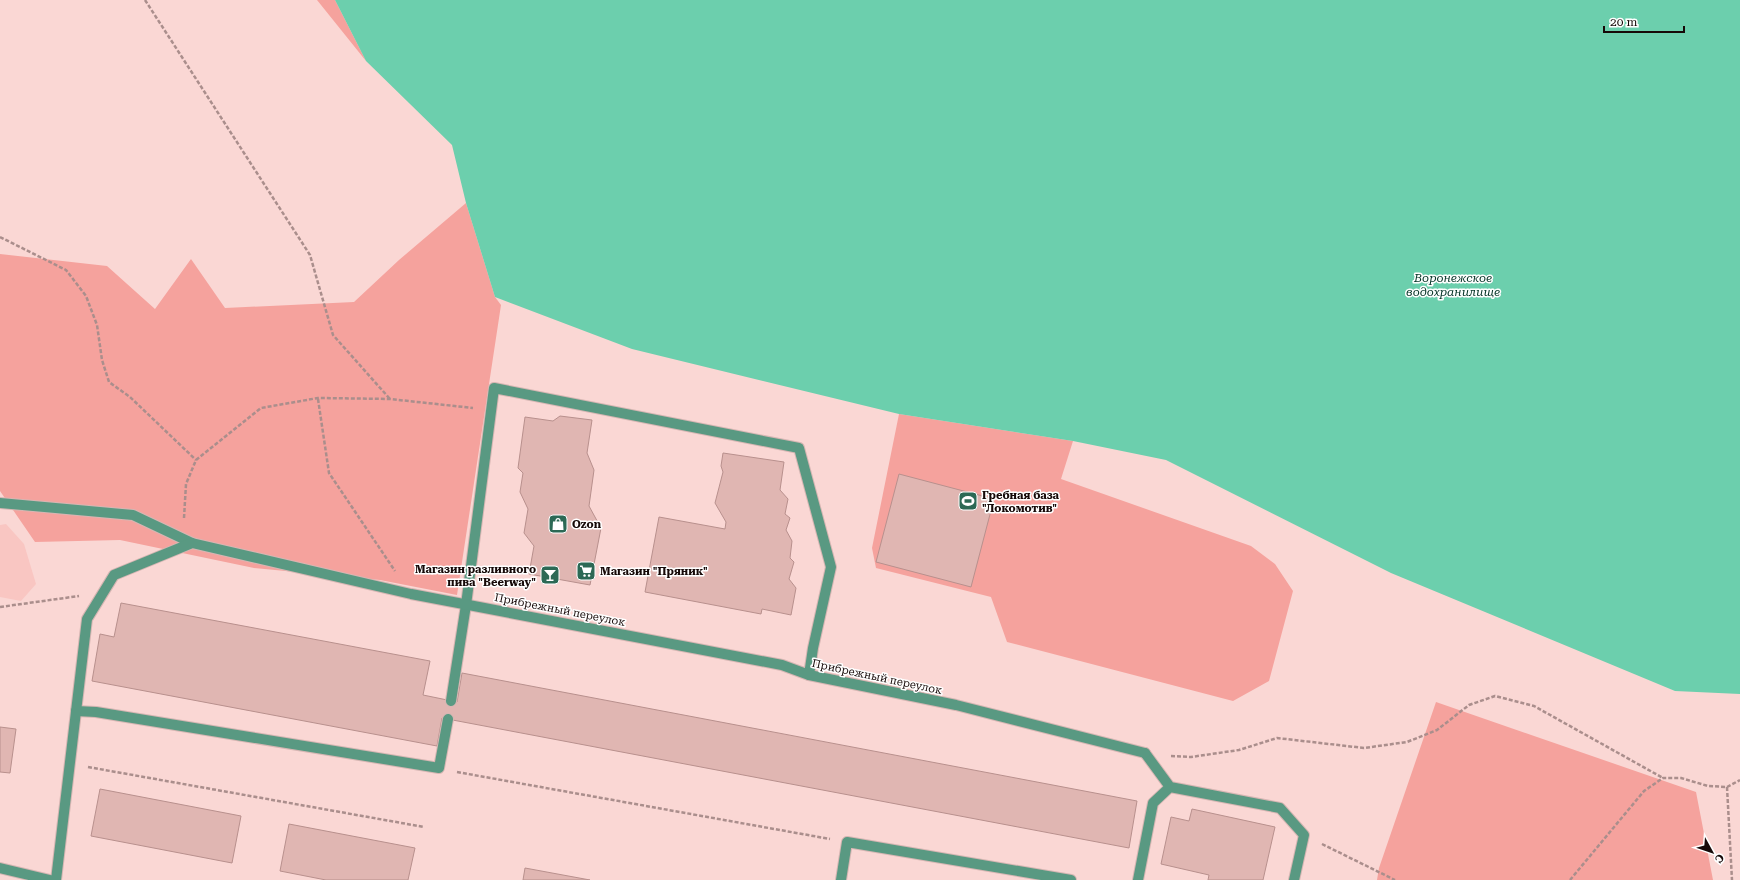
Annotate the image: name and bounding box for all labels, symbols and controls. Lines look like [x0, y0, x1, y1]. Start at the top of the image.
scale bar [1604, 8, 1684, 34]
text: 20 m [1610, 15, 1637, 29]
water label: Воронежское водохранилище [1406, 271, 1500, 299]
place label: Гребная база "Локомотив" [982, 489, 1060, 515]
sports icon: Гребная база "Локомотив" [957, 490, 979, 512]
shop icon: Ozon [547, 513, 569, 535]
place label: Ozon [572, 518, 602, 531]
supermarket icon: Магазин "Пряник" [575, 560, 597, 582]
place label: Магазин разливного пива "Beerway" [415, 563, 536, 589]
bar icon: Магазин разливного пива "Beerway" [539, 564, 561, 586]
place label: Магазин "Пряник" [600, 565, 708, 578]
street label: Прибрежный переулок [494, 591, 627, 629]
street label: Прибрежный переулок [811, 657, 943, 697]
north arrow [1692, 832, 1732, 872]
text: С [1712, 851, 1727, 865]

